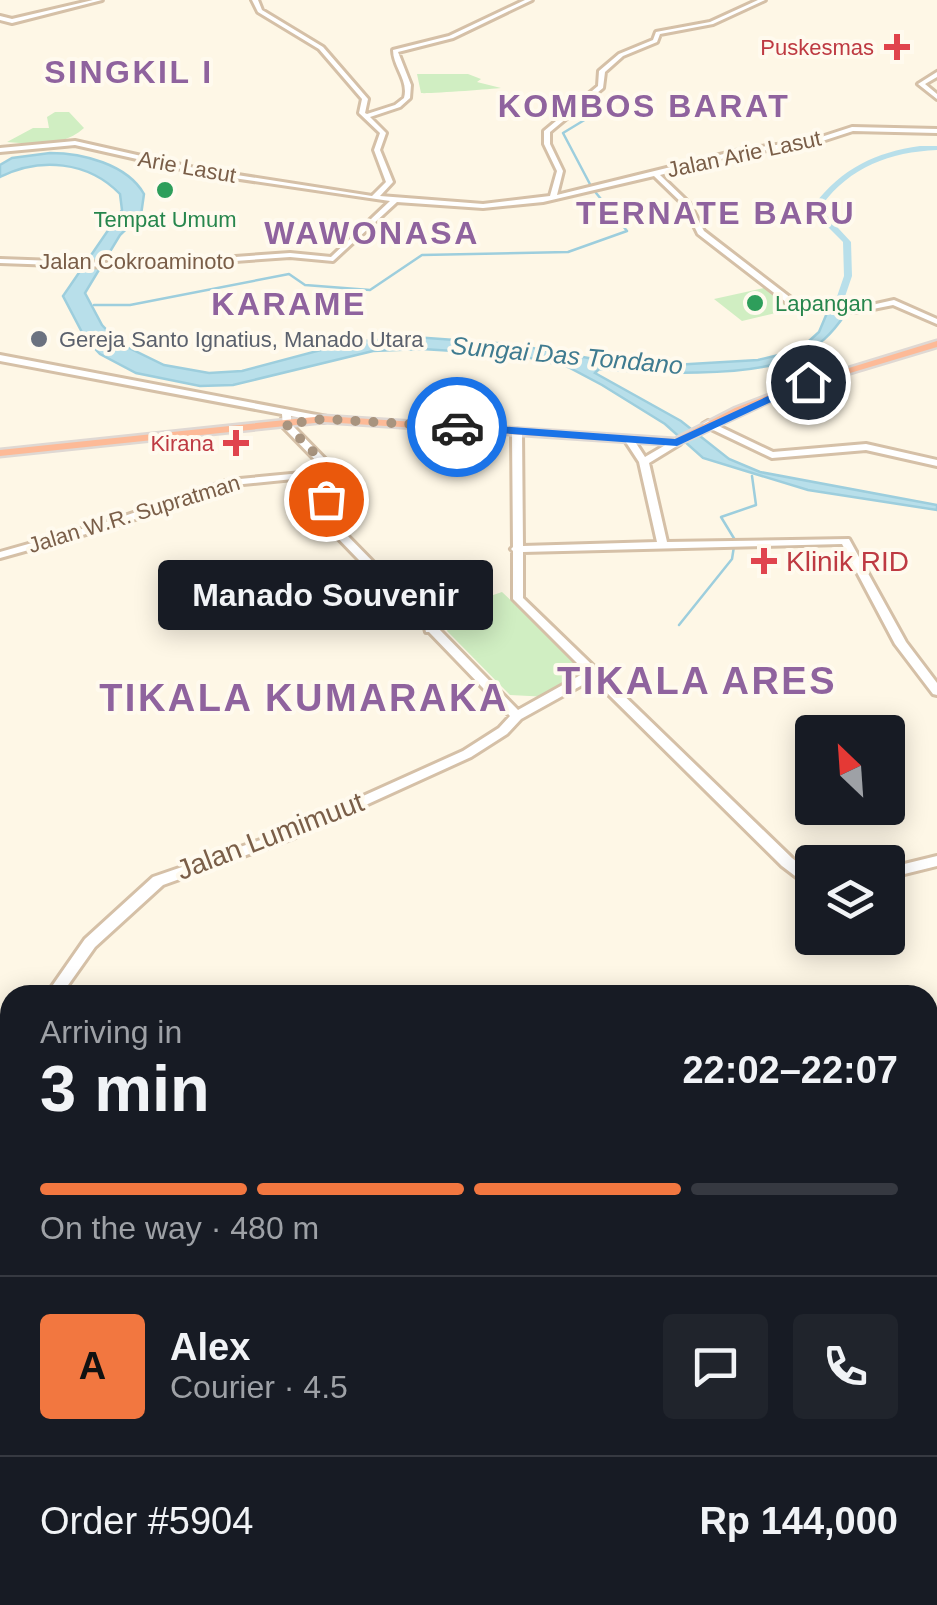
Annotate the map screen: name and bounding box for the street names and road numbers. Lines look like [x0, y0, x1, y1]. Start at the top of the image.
street label: Jalan Arie Lasut [665, 125, 823, 183]
street label: Arie Lasut [136, 146, 238, 188]
street label: Jalan Cokroaminoto [39, 249, 235, 274]
street label: Jalan W.R. Supratman [25, 470, 243, 558]
street label: Jalan Lumimuut [172, 786, 368, 886]

